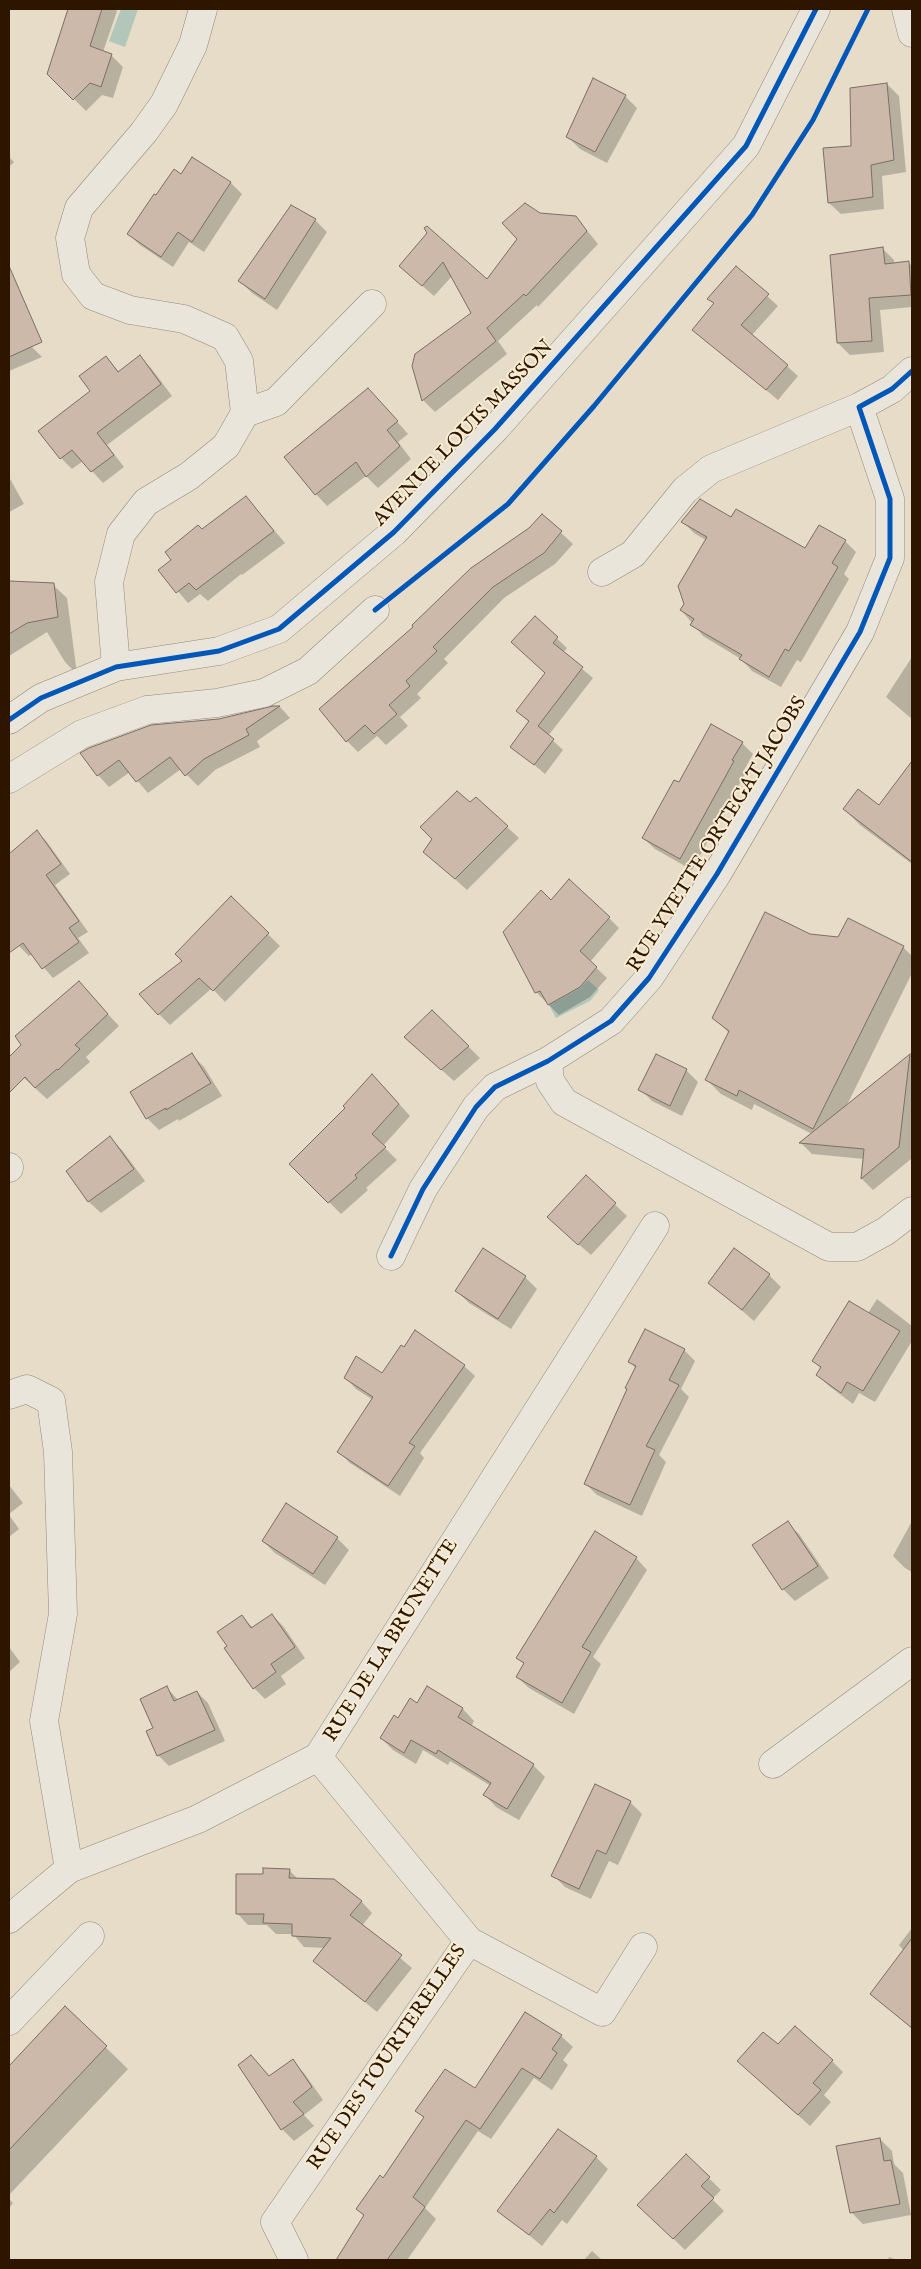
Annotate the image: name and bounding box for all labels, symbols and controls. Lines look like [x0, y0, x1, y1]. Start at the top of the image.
street label: AVENUE LOUIS MASSON [369, 336, 559, 532]
street label: RUE YVETTE ORTEGAT JACOBS [623, 693, 813, 977]
street label: RUE DE LA BRUNETTE [320, 1535, 464, 1747]
street label: RUE DES TOURTERELLES [304, 1941, 472, 2175]

